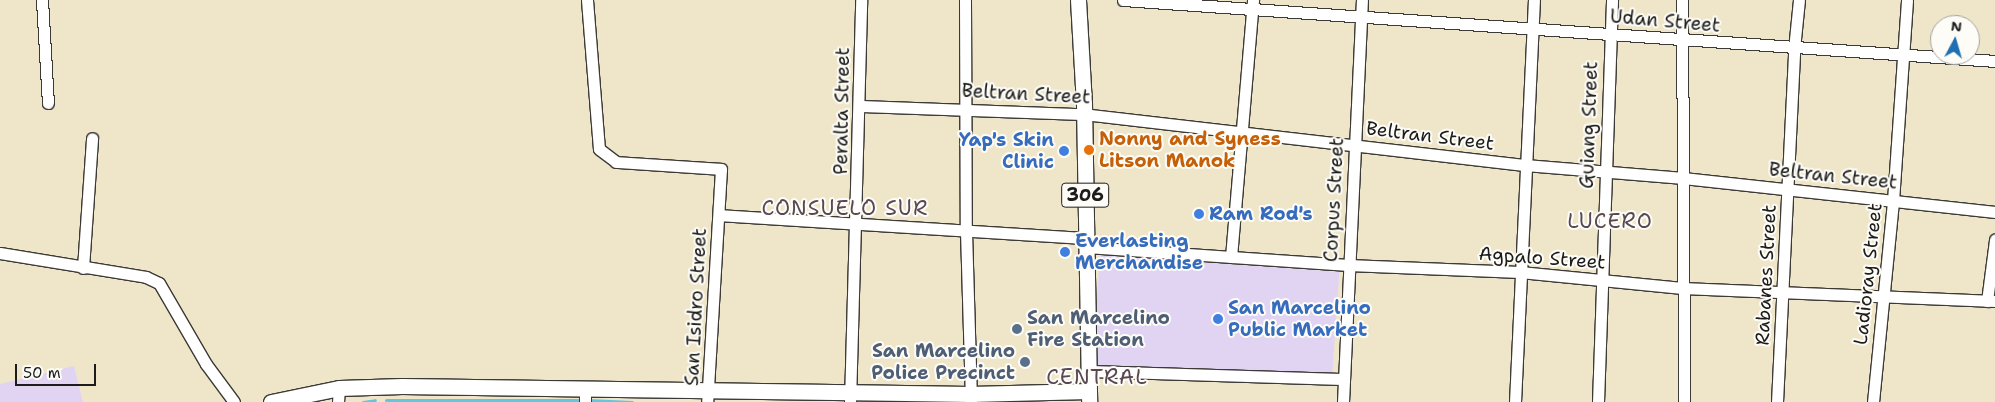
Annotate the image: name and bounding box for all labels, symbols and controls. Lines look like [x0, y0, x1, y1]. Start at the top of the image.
street label: Udan Street [1609, 5, 1721, 37]
north arrow [1930, 15, 1980, 65]
text: N [1950, 17, 1963, 36]
street label: Peralta Street [829, 47, 855, 175]
street label: Guiang Street [1575, 61, 1603, 189]
street label: Beltran Street [961, 79, 1091, 109]
street label: Beltran Street [1365, 117, 1495, 155]
place label: Nonny and Syness Litson Manok [1099, 128, 1281, 172]
place label: Yap's Skin Clinic [959, 129, 1054, 173]
street label: Corpus Street [1319, 137, 1349, 263]
marker: Nonny and Syness Litson Manok [1083, 144, 1095, 156]
marker: Yap's Skin Clinic [1058, 145, 1070, 157]
street label: Beltran Street [1768, 158, 1898, 194]
road number: 306 [1060, 180, 1110, 210]
district label: CONSUELO SUR [760, 195, 930, 221]
street label: Ladioray Street [1849, 202, 1887, 346]
place label: Ram Rod's [1209, 203, 1313, 225]
street label: Rabanes Street [1751, 204, 1781, 346]
marker: Ram Rod's [1193, 208, 1205, 220]
district label: LUCERO [1566, 208, 1654, 234]
street label: San Isidro Street [680, 227, 712, 387]
place label: Everlasting Merchandise [1075, 230, 1203, 274]
street label: Agpalo Street [1478, 242, 1606, 274]
marker: Everlasting Merchandise [1059, 246, 1071, 258]
place label: San Marcelino Public Market [1228, 297, 1371, 341]
place label: San Marcelino Fire Station [1027, 307, 1170, 351]
marker: San Marcelino Public Market [1212, 313, 1224, 325]
marker: San Marcelino Fire Station [1011, 323, 1023, 335]
place label: San Marcelino Police Precinct [871, 340, 1015, 384]
scale bar [18, 354, 99, 386]
marker: San Marcelino Police Precinct [1019, 356, 1031, 368]
text: 50 m [23, 363, 61, 383]
district label: CENTRAL [1045, 364, 1149, 390]

